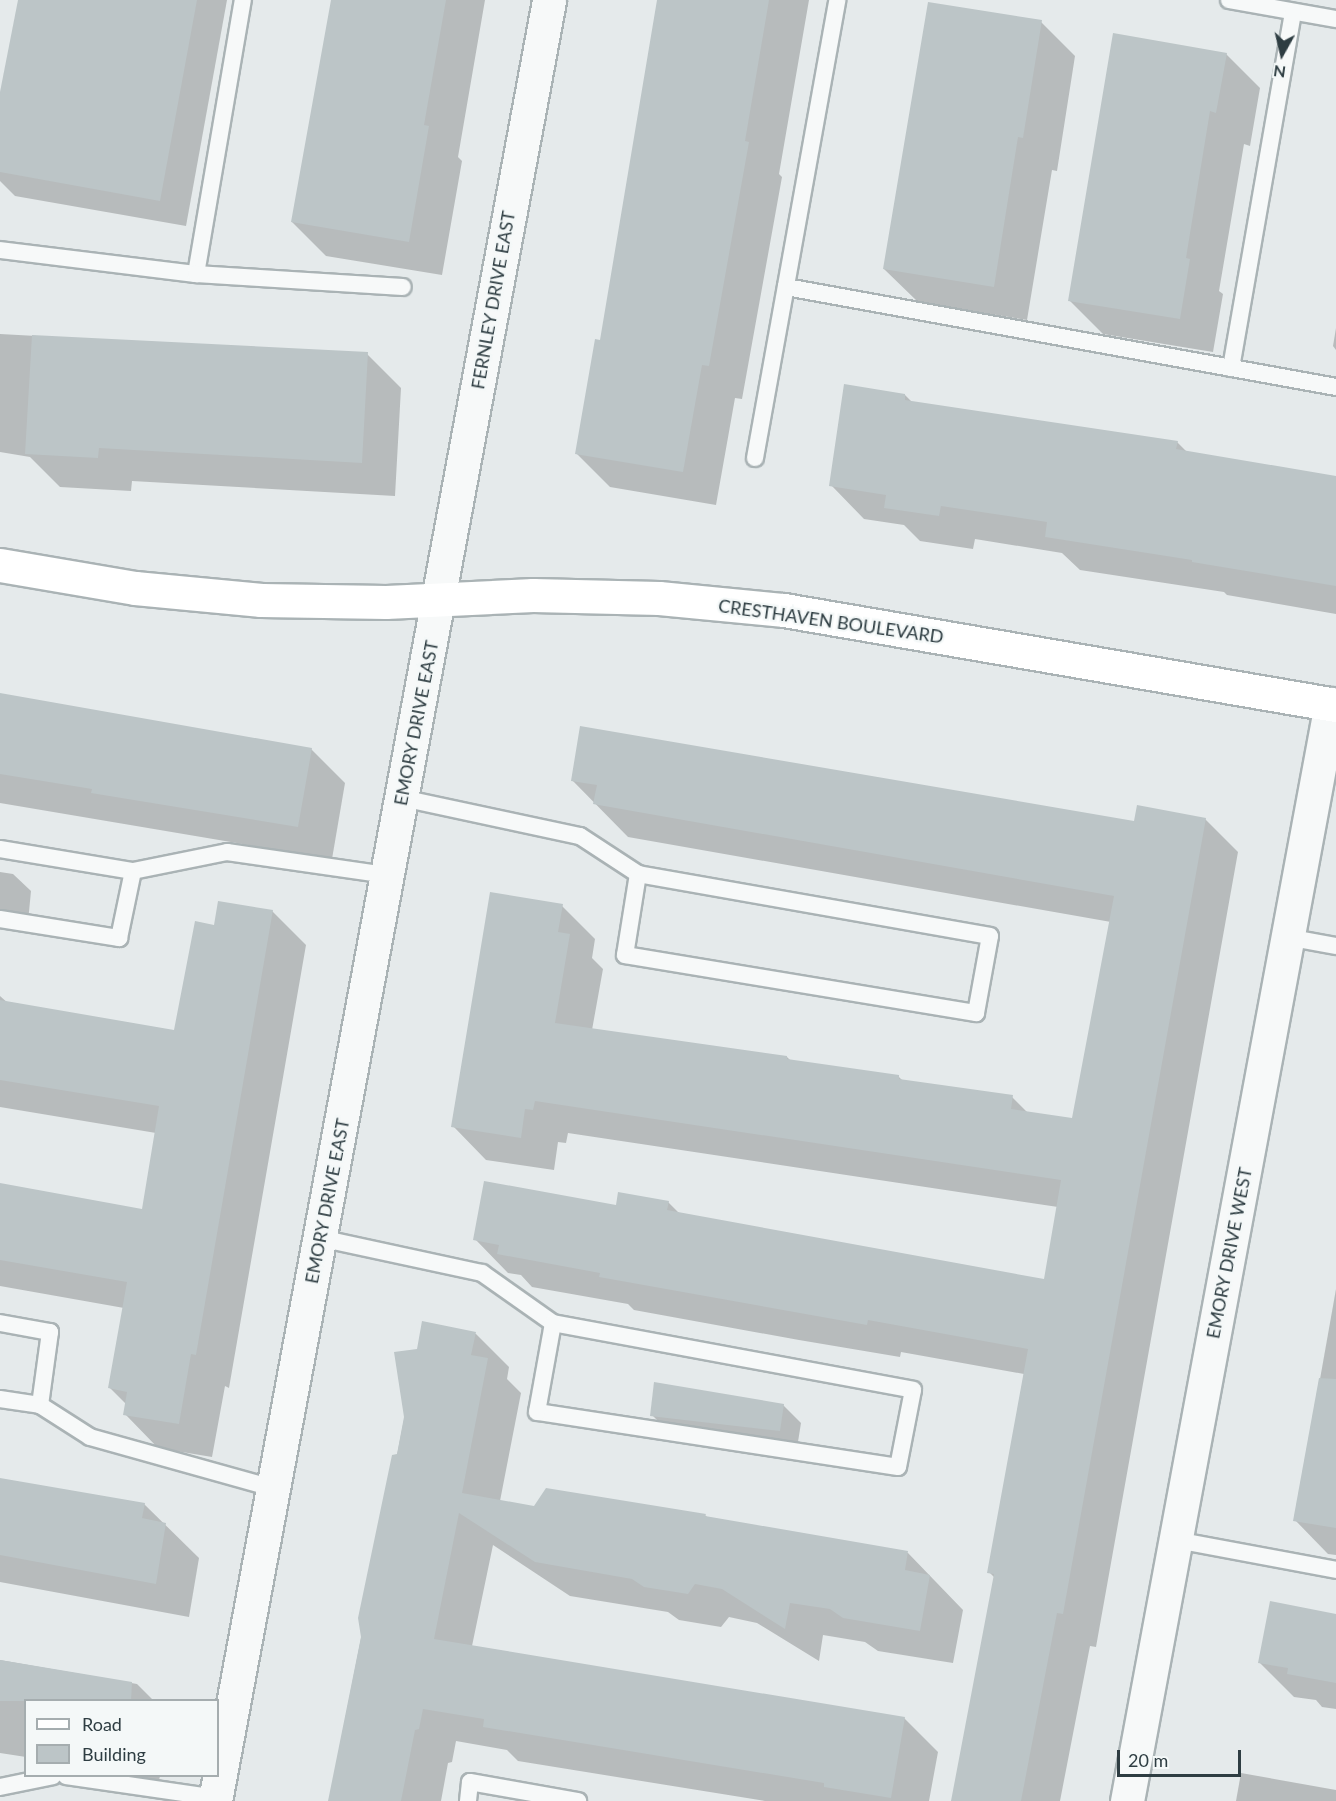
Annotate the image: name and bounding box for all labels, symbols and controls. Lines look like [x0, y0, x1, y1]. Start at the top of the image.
north arrow [1252, 24, 1312, 84]
text: N [1272, 62, 1287, 83]
street label: FERNLEY DRIVE EAST [467, 209, 519, 391]
street label: CRESTHAVEN BOULEVARD [717, 594, 945, 648]
street label: EMORY DRIVE EAST [389, 638, 443, 808]
street label: EMORY DRIVE EAST [300, 1116, 354, 1286]
street label: EMORY DRIVE WEST [1202, 1165, 1256, 1341]
legend [24, 1699, 219, 1777]
text: Road [82, 1713, 122, 1735]
scale bar [1120, 1738, 1244, 1776]
text: Building [82, 1743, 146, 1765]
text: 20 m [1128, 1749, 1168, 1771]

